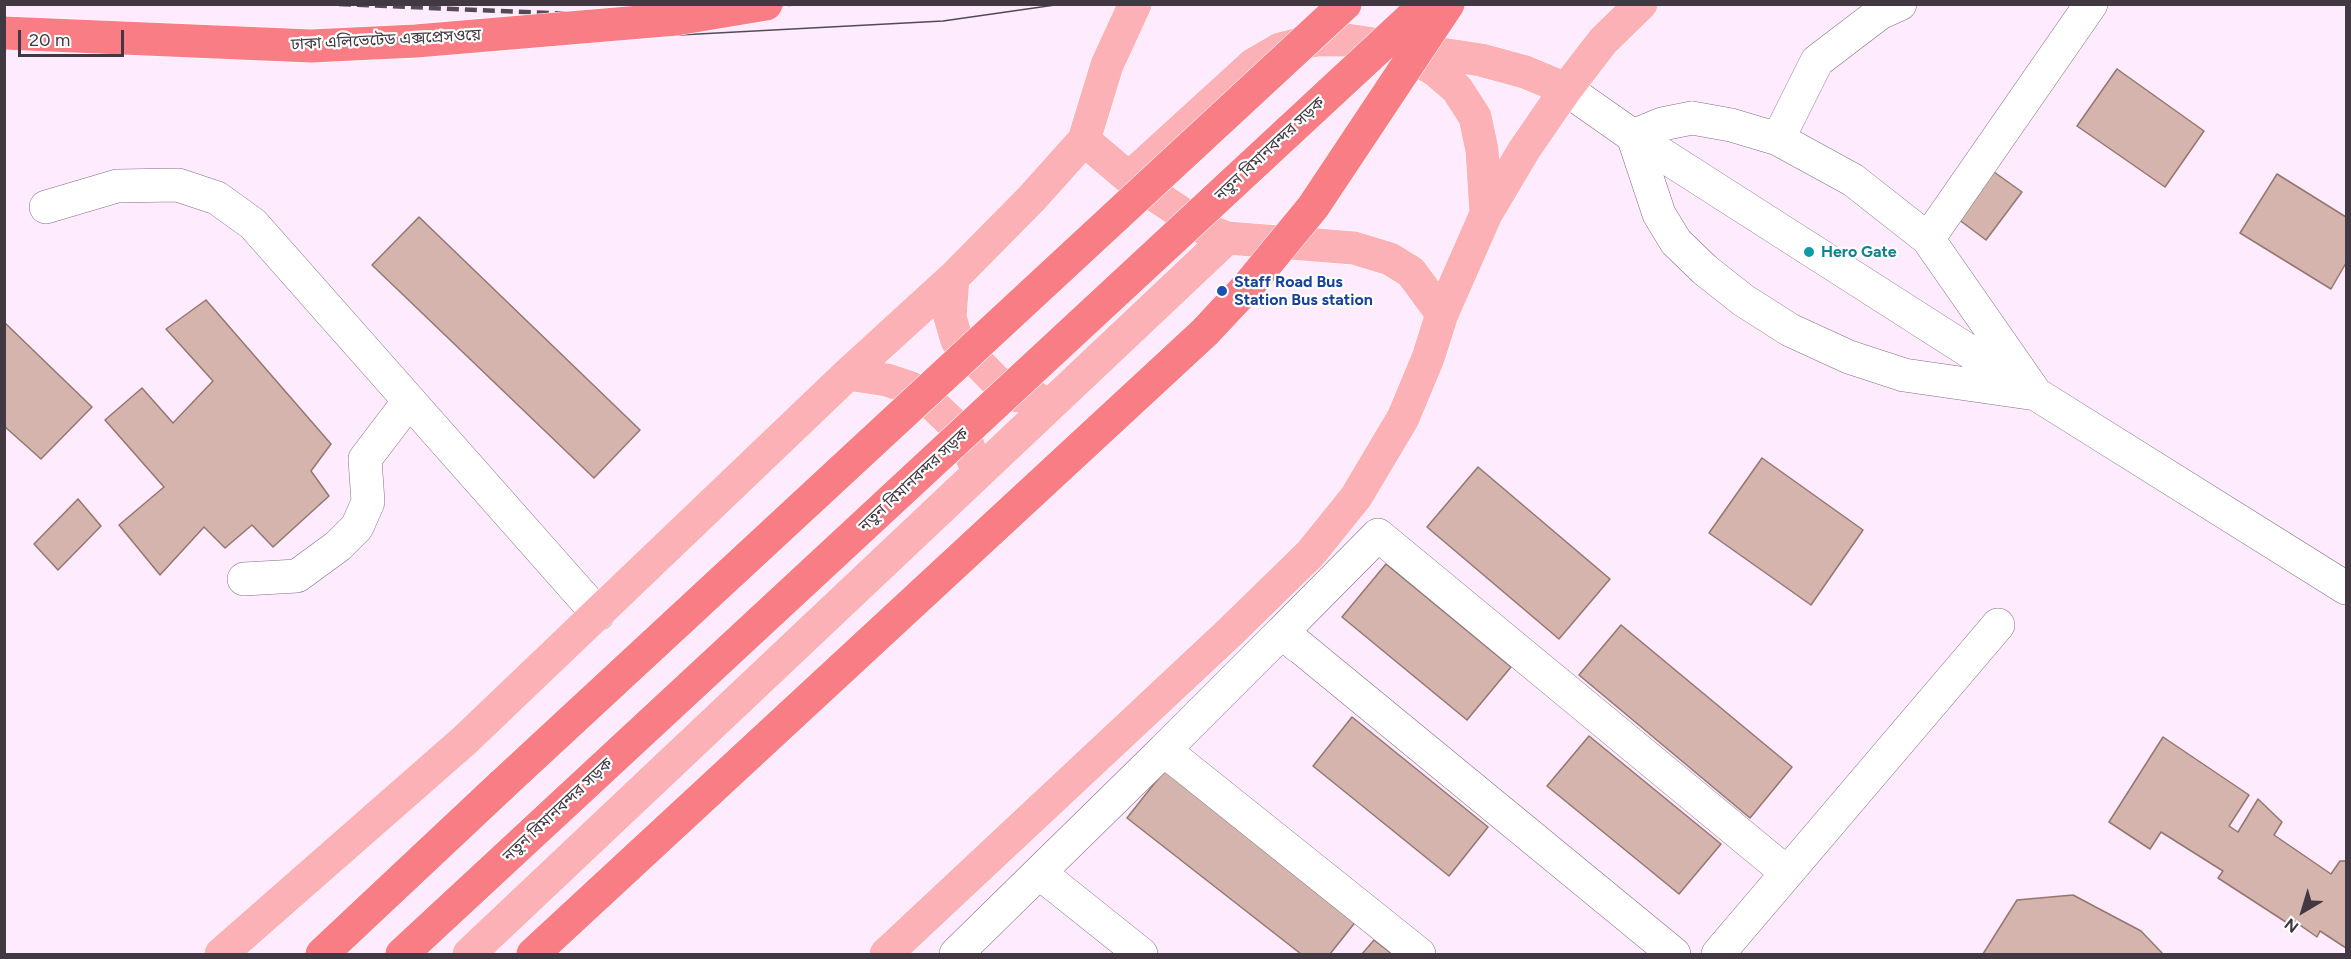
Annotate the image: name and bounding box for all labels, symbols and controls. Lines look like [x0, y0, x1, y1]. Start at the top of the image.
scale bar [21, 18, 128, 56]
street label: ঢাকা এলিভেটেড এক্সপ্রেসওয়ে [291, 25, 481, 55]
text: 20 m [29, 29, 70, 51]
street label: নতুন বিমানবন্দর সড়ক [1211, 93, 1329, 205]
place label: Hero Gate [1821, 242, 1897, 262]
marker: Hero Gate [1802, 245, 1816, 259]
place label: Staff Road Bus Station Bus station [1234, 272, 1373, 310]
marker: Staff Road Bus Station Bus station [1215, 284, 1229, 298]
street label: নতুন বিমানবন্দর সড়ক [855, 424, 973, 536]
street label: নতুন বিমানবন্দর সড়ক [499, 754, 617, 866]
north arrow [2273, 881, 2333, 941]
text: N [2281, 914, 2302, 937]

